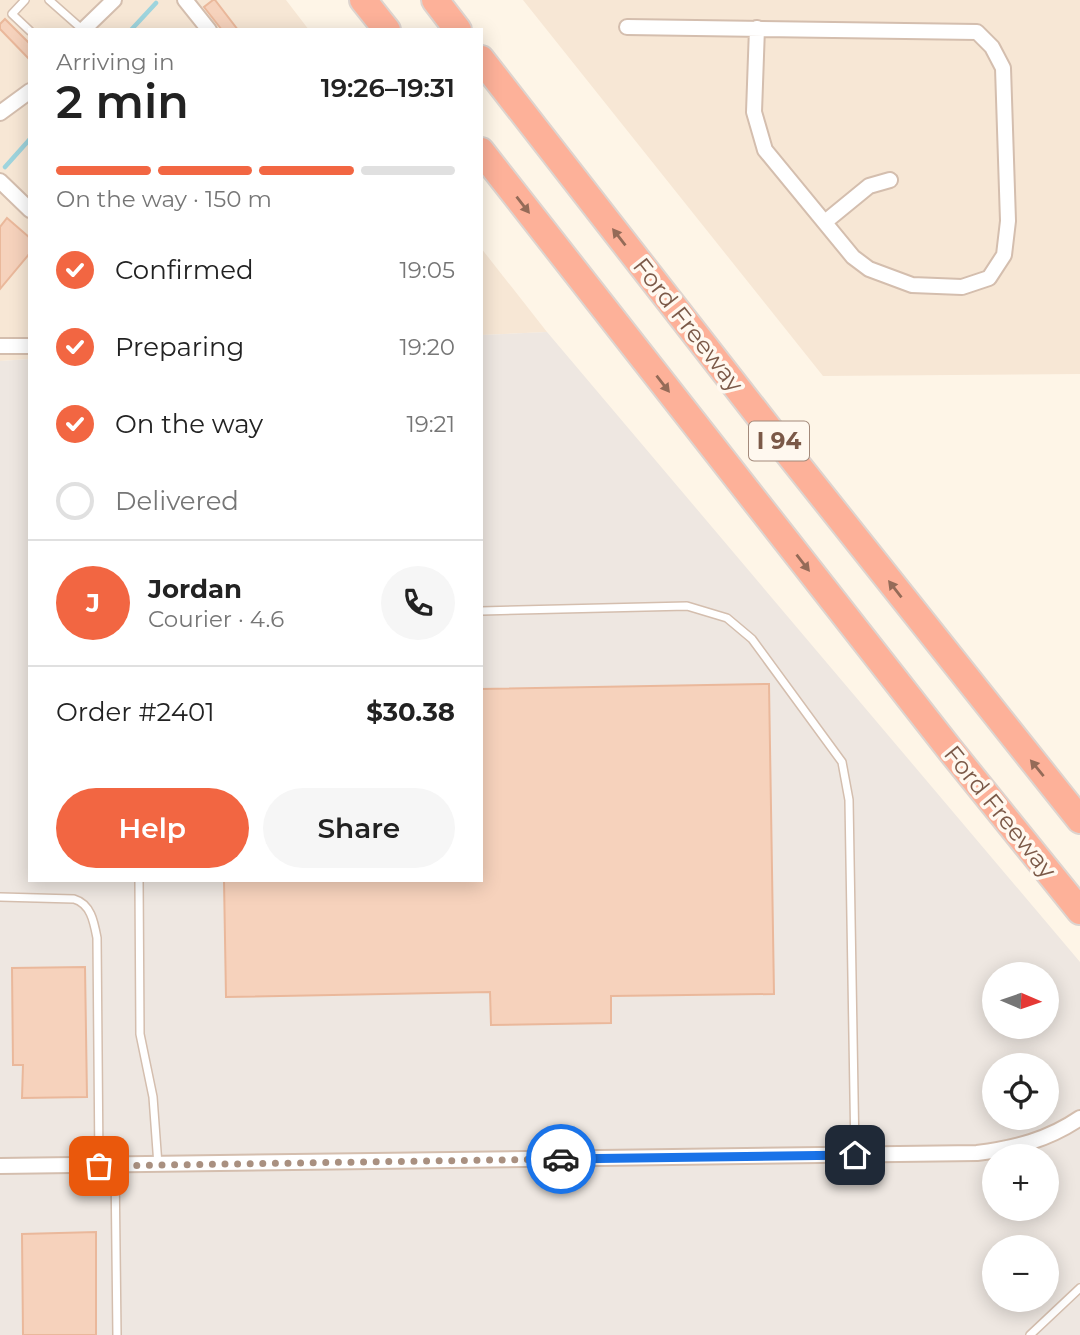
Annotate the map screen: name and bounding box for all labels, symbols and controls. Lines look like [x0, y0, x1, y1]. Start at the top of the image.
text: Arriving in [56, 48, 175, 76]
text: 19:26–19:31 [321, 72, 455, 104]
text: 2 min [56, 73, 189, 130]
text: On the way · 150 m [56, 185, 272, 213]
one-way arrow [516, 195, 531, 213]
one-way arrow [612, 228, 627, 246]
icon: check [56, 251, 94, 289]
street label: Ford Freeway [627, 252, 750, 397]
text: Confirmed [115, 254, 254, 286]
text: 19:05 [400, 256, 455, 284]
icon: check [56, 328, 94, 366]
text: Preparing [115, 331, 244, 363]
text: 19:20 [400, 333, 455, 361]
one-way arrow [656, 374, 671, 392]
icon: check [56, 405, 94, 443]
text: On the way [115, 408, 263, 440]
text: 19:21 [406, 410, 455, 438]
road number: I 94 [749, 422, 809, 461]
text: Delivered [115, 485, 239, 517]
one-way arrow [796, 554, 810, 572]
button: phone [381, 566, 455, 640]
text: Jordan [148, 573, 242, 605]
one-way arrow [888, 581, 903, 599]
text: J [86, 587, 100, 619]
text: Courier · 4.6 [148, 605, 284, 633]
text: Order #2401 [56, 696, 215, 728]
text: $30.38 [366, 696, 455, 728]
street label: Ford Freeway [938, 740, 1063, 884]
one-way arrow [1030, 759, 1045, 776]
button: Help [56, 788, 249, 868]
button: Share [263, 788, 455, 868]
north arrow [982, 962, 1059, 1040]
map controls [982, 962, 1059, 1312]
button: locate [982, 1053, 1059, 1130]
courier [526, 1124, 596, 1194]
pin [825, 1125, 885, 1185]
pin [69, 1136, 129, 1196]
icon: home [836, 1136, 874, 1174]
icon: car [542, 1140, 580, 1178]
button: + [982, 1144, 1059, 1221]
icon: bag [80, 1147, 118, 1185]
button: − [982, 1235, 1059, 1312]

